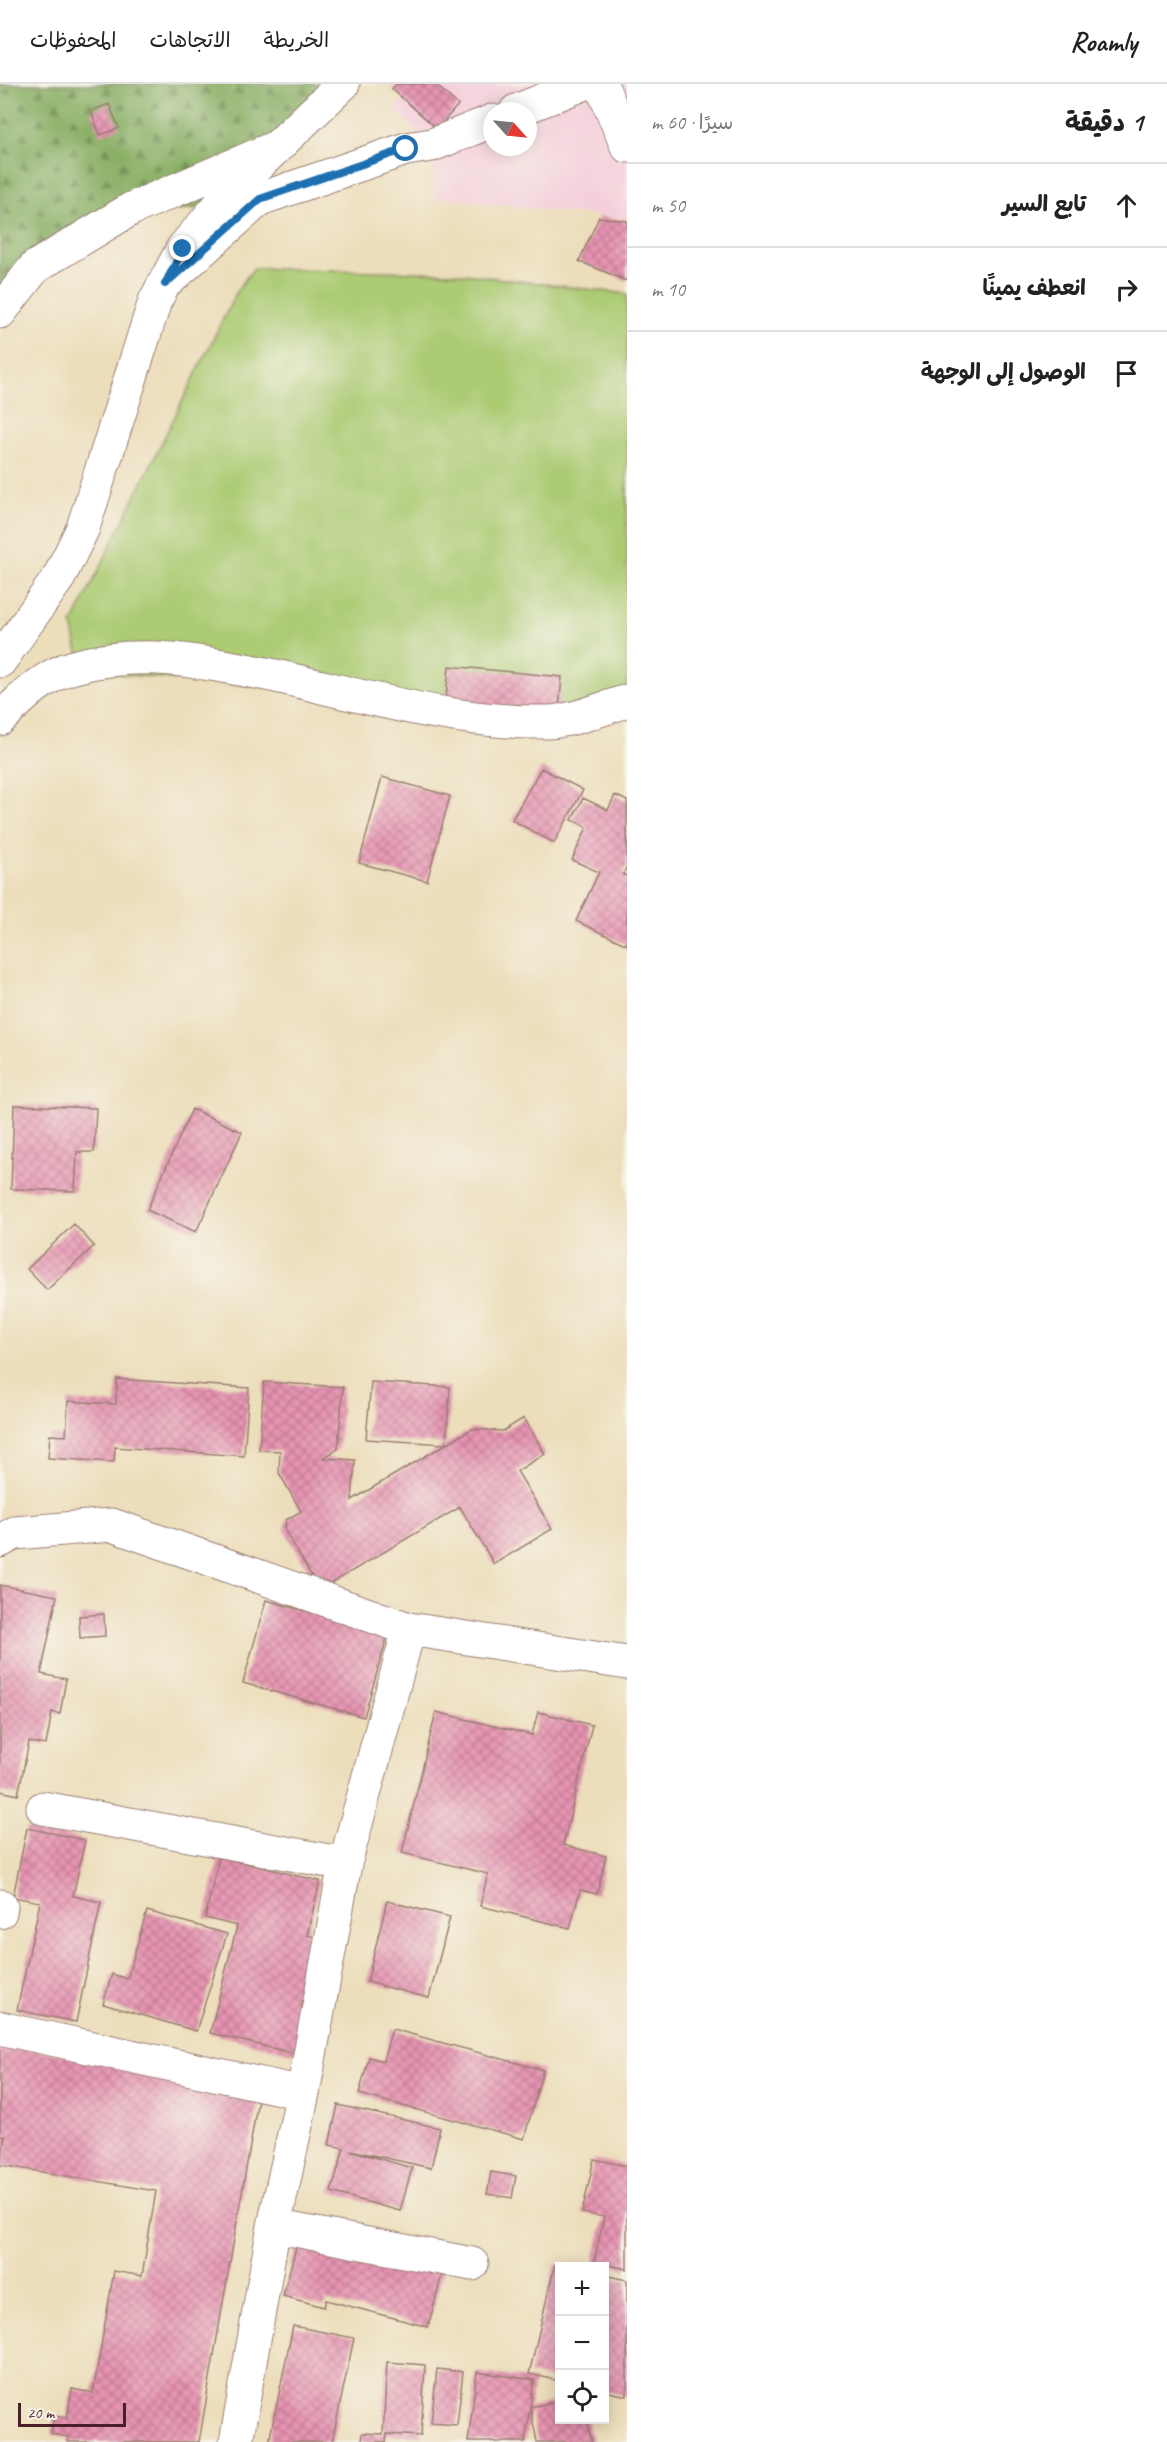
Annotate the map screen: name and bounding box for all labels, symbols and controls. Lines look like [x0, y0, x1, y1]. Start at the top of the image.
text: Roamly [1070, 24, 1137, 59]
text: المحفوظات [30, 27, 116, 53]
text: الاتجاهات [149, 27, 231, 53]
text: الخريطة [264, 27, 329, 53]
north arrow [483, 102, 537, 156]
text: 1 دقيقة [1065, 106, 1143, 139]
text: سيرًا · 60 m [651, 110, 733, 135]
route start [392, 135, 418, 161]
icon: ahead [1110, 189, 1143, 222]
text: تابع السير [1002, 190, 1086, 218]
text: 50 m [651, 193, 685, 218]
route end [169, 235, 195, 261]
icon: right [1110, 273, 1143, 306]
text: انعطف يمينًا [982, 274, 1086, 302]
text: 10 m [651, 277, 685, 302]
icon: arrive [1110, 357, 1143, 390]
text: الوصول إلى الوجهة [921, 358, 1086, 386]
map controls [555, 2262, 609, 2424]
button: + [555, 2262, 609, 2316]
button: − [555, 2316, 609, 2370]
button: locate [555, 2370, 609, 2424]
scale bar [18, 2400, 126, 2428]
text: 20 m [27, 2403, 54, 2423]

